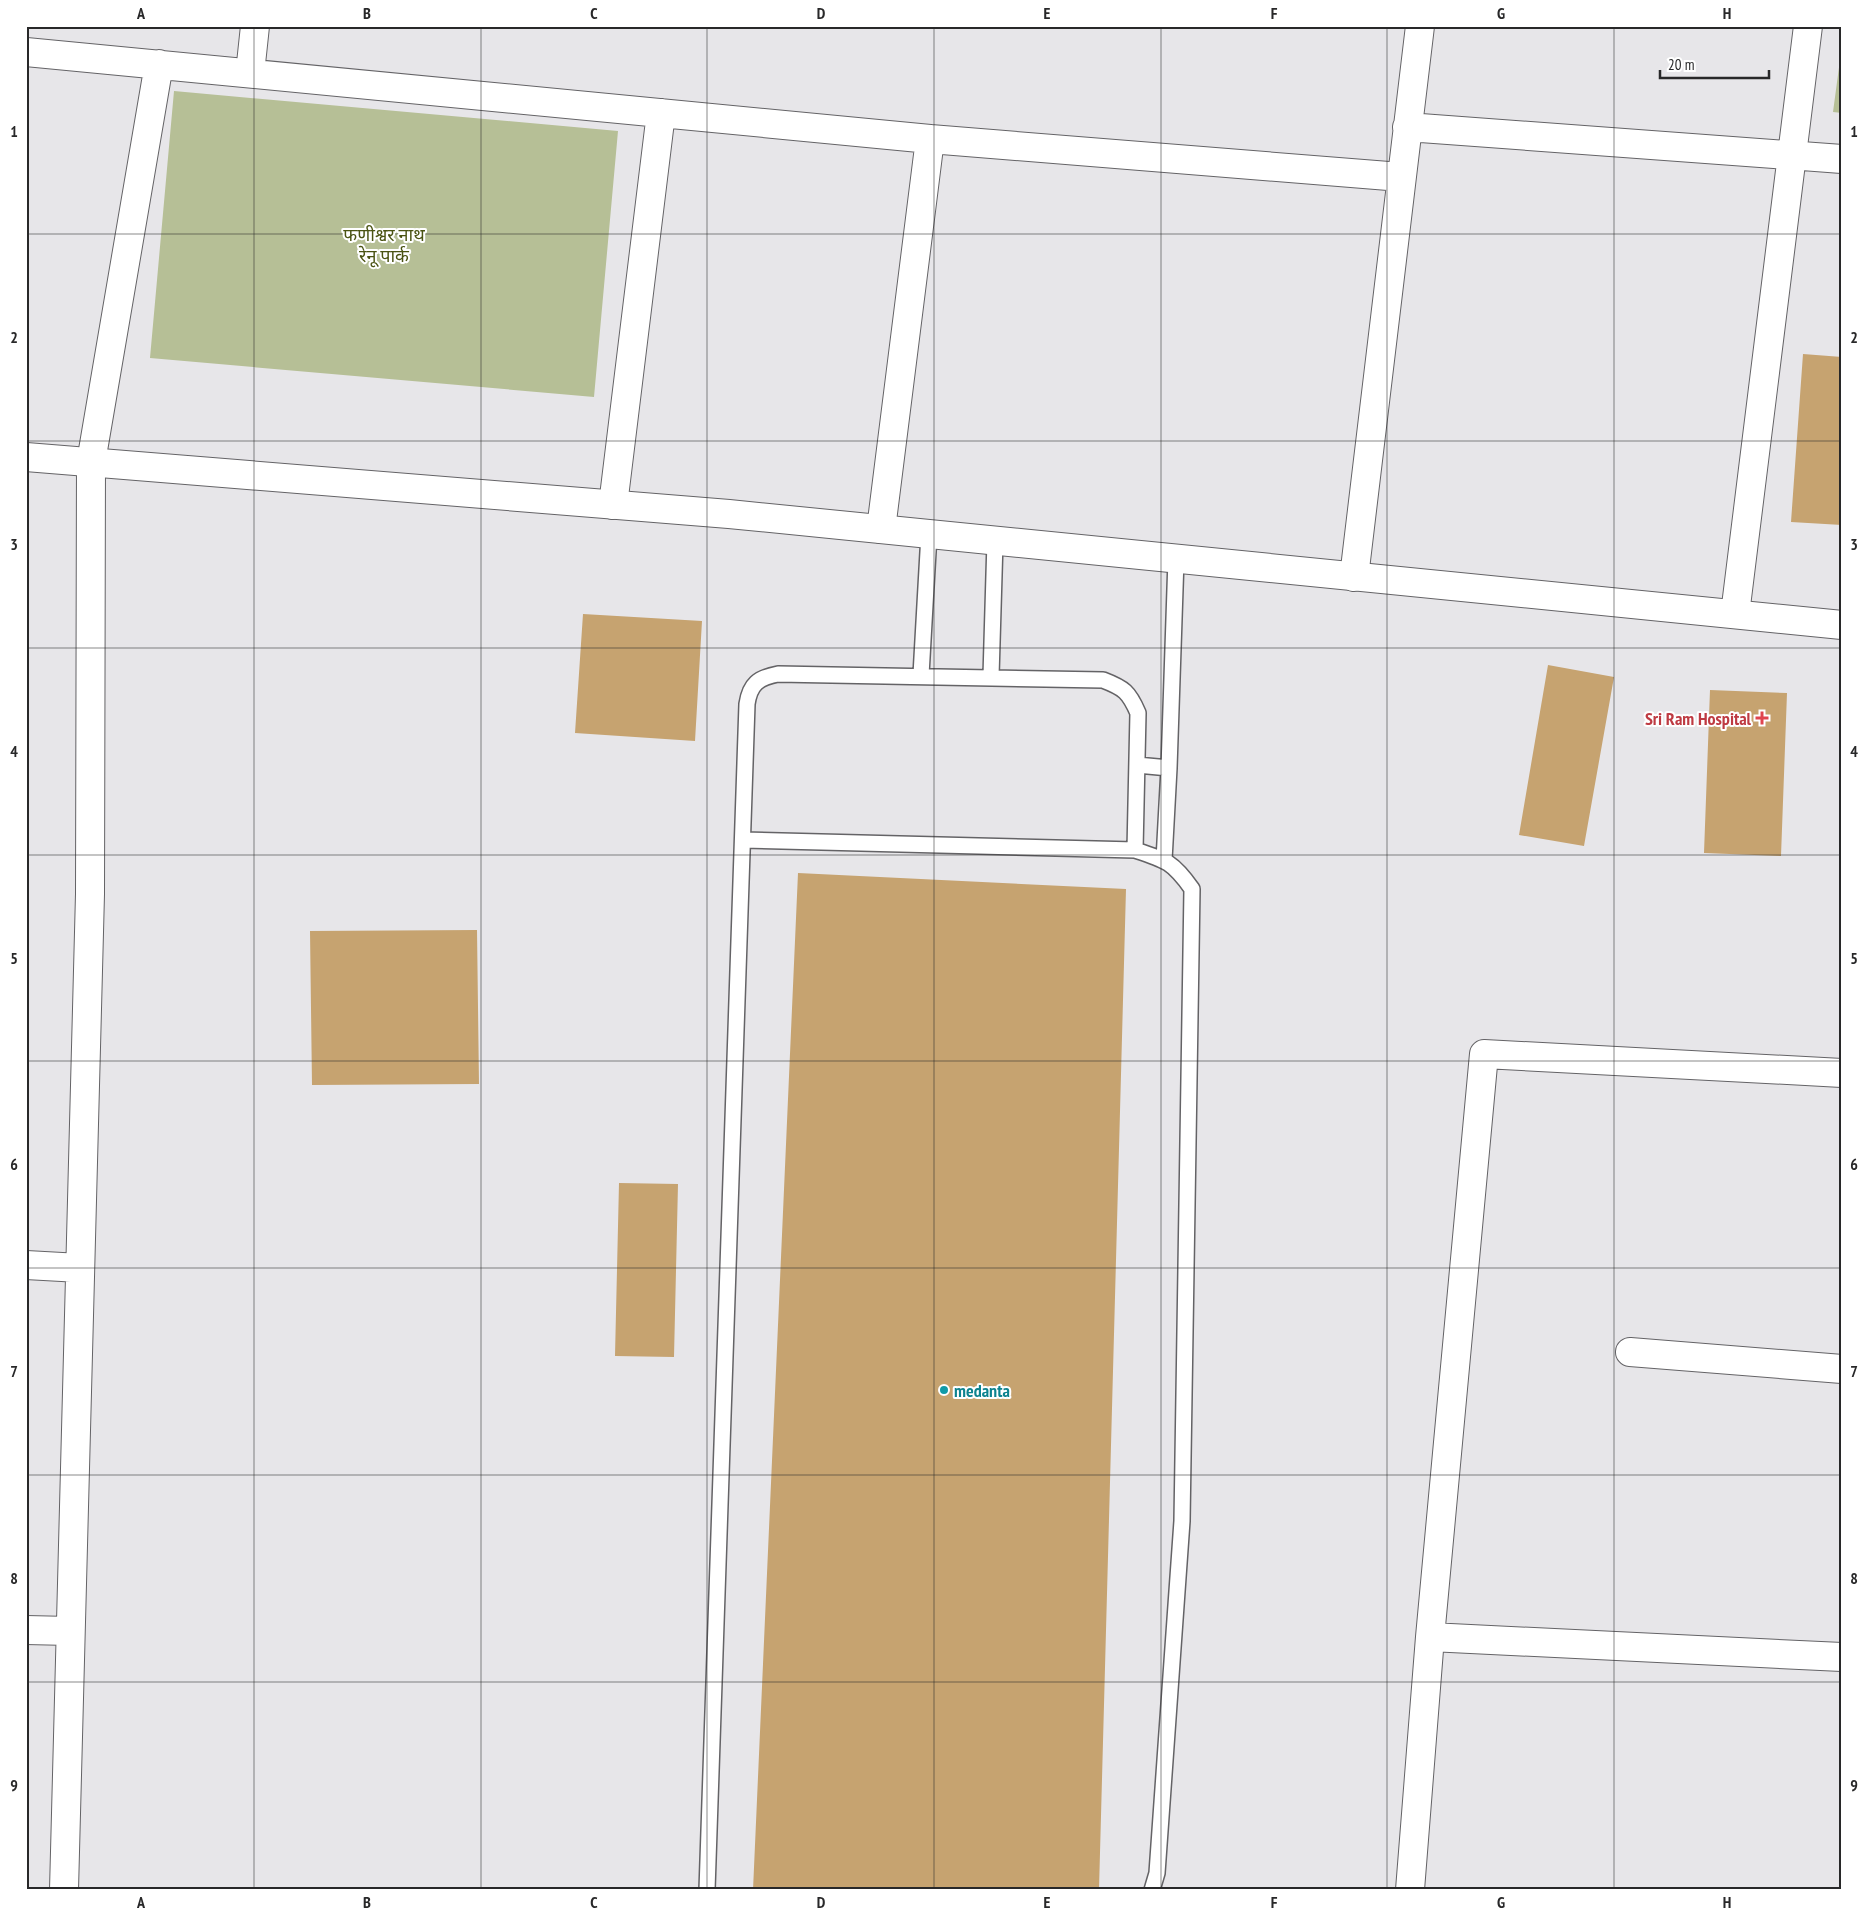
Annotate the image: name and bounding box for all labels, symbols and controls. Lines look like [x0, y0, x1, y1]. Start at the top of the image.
text: A [136, 3, 146, 23]
text: B [363, 3, 371, 23]
text: C [590, 3, 598, 23]
text: D [817, 3, 826, 23]
text: E [1044, 3, 1051, 23]
text: F [1271, 3, 1278, 23]
text: G [1497, 3, 1505, 23]
text: H [1723, 3, 1731, 23]
scale bar [1660, 48, 1769, 80]
text: 20 m [1668, 55, 1694, 74]
text: 1 [10, 121, 18, 141]
text: 1 [1850, 121, 1858, 141]
park label: फणीश्वर नाथ रेनू पार्क [343, 223, 425, 268]
text: 2 [10, 327, 18, 347]
text: 2 [1850, 327, 1858, 347]
text: 3 [10, 534, 18, 554]
text: 3 [1850, 534, 1858, 554]
place label: Sri Ram Hospital [1645, 707, 1752, 730]
marker: Sri Ram Hospital [1755, 711, 1769, 725]
text: 4 [10, 741, 18, 761]
text: 4 [1850, 741, 1858, 761]
text: 5 [10, 948, 18, 968]
text: 5 [1850, 948, 1858, 968]
text: 6 [10, 1154, 18, 1174]
text: 6 [1850, 1154, 1858, 1174]
text: 7 [10, 1361, 18, 1381]
text: 7 [1850, 1361, 1858, 1381]
place label: medanta [954, 1379, 1010, 1402]
marker: medanta [938, 1384, 950, 1396]
text: 8 [10, 1568, 18, 1588]
text: 8 [1850, 1568, 1858, 1588]
text: 9 [10, 1775, 18, 1795]
text: 9 [1850, 1775, 1858, 1795]
text: A [136, 1892, 146, 1912]
text: B [363, 1892, 371, 1912]
text: C [590, 1892, 598, 1912]
text: D [817, 1892, 826, 1912]
text: E [1044, 1892, 1051, 1912]
text: F [1271, 1892, 1278, 1912]
text: G [1497, 1892, 1505, 1912]
text: H [1723, 1892, 1731, 1912]

